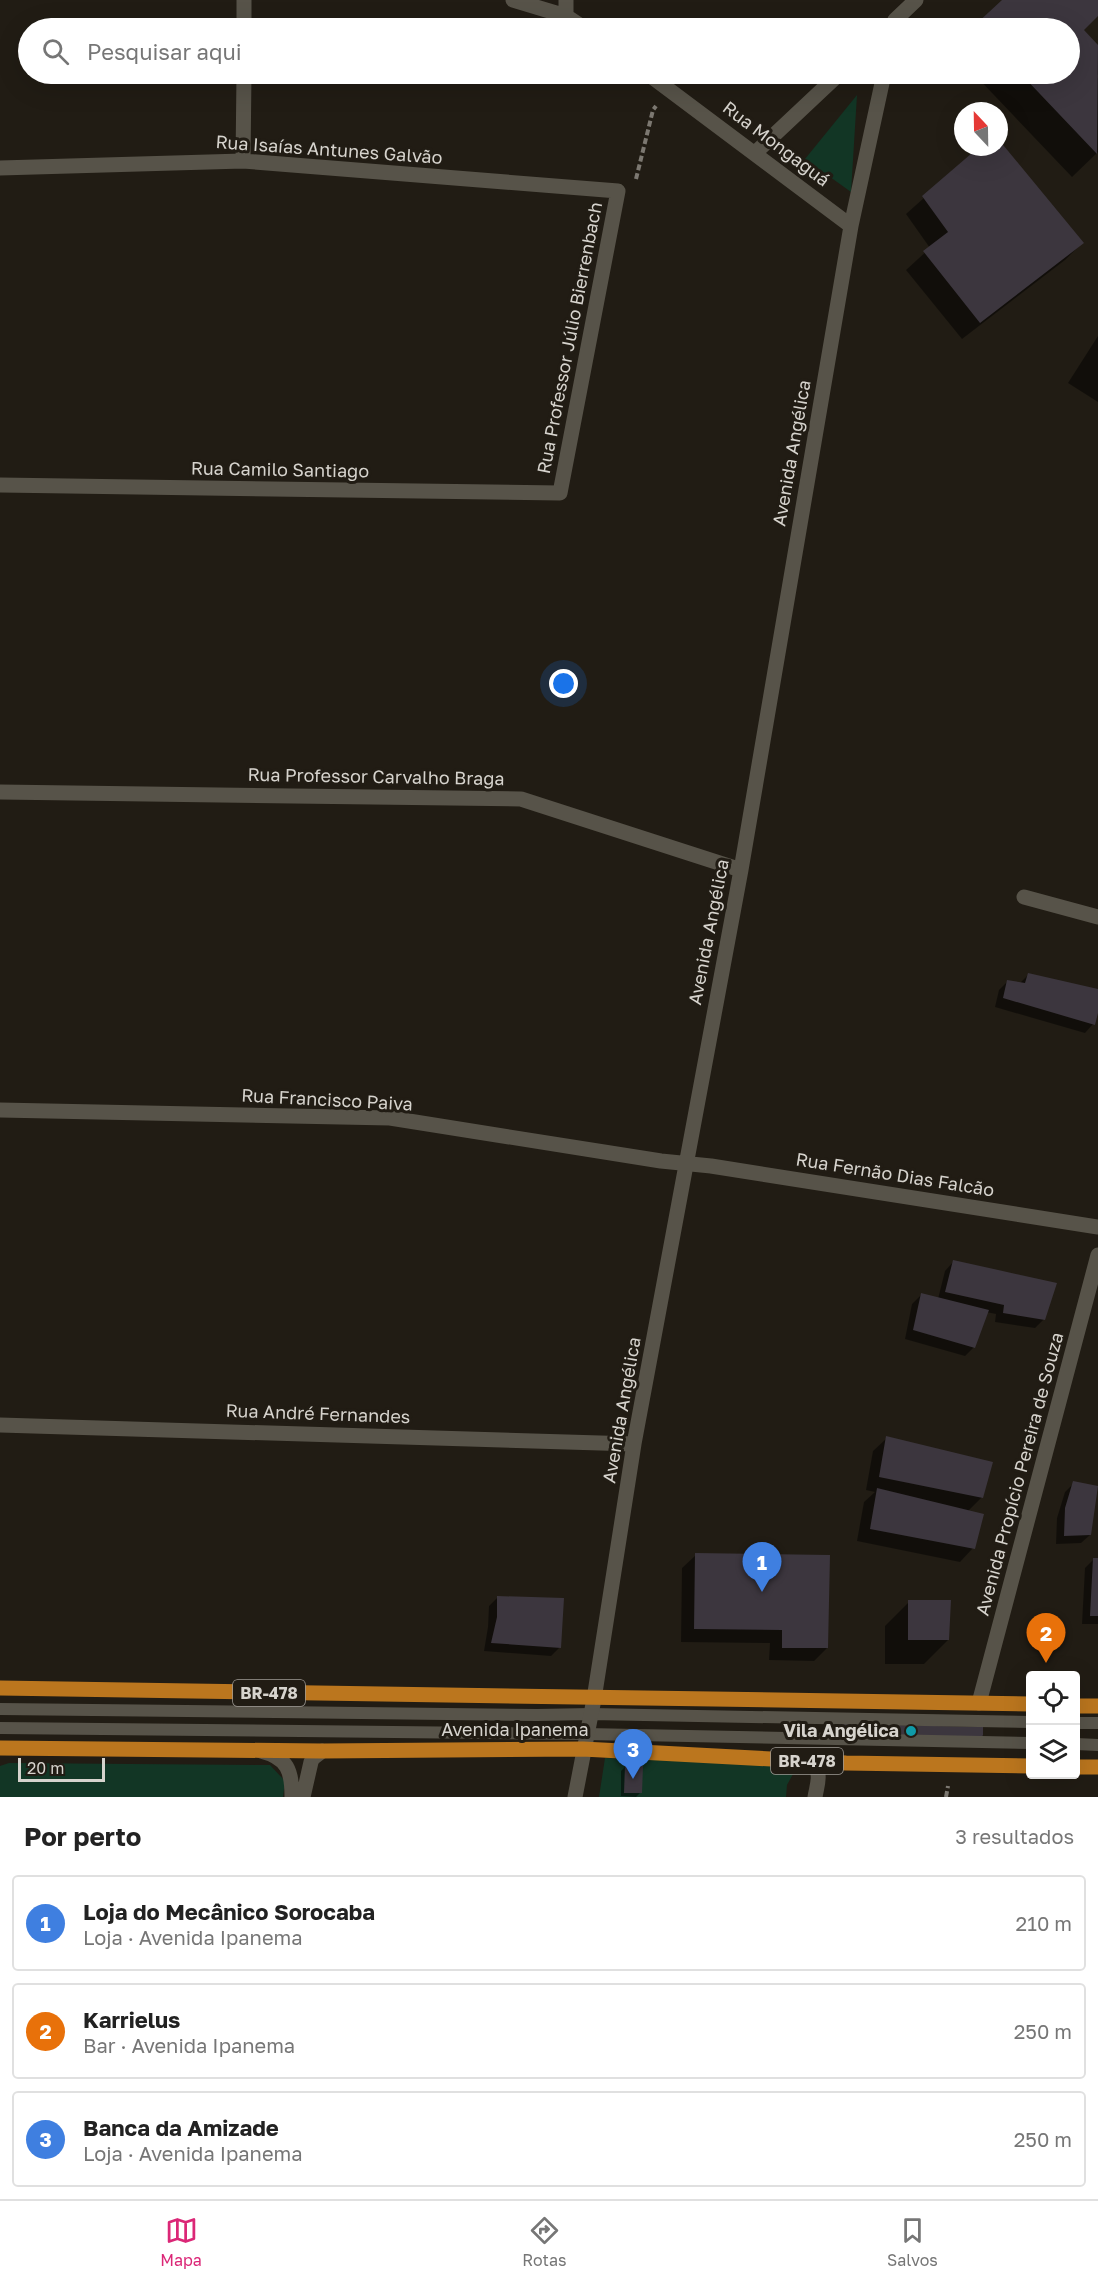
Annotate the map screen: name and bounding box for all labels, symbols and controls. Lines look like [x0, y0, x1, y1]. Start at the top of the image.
search box [18, 18, 1080, 84]
icon: search [39, 35, 72, 68]
text: Pesquisar aqui [87, 38, 242, 65]
street label: Rua Mongaguá [719, 96, 834, 191]
north arrow [954, 102, 1008, 156]
street label: Rua Isaías Antunes Galvão [215, 130, 443, 168]
street label: Rua Professor Júlio Bierrenbach [532, 200, 606, 476]
street label: Avenida Angélica [767, 378, 815, 528]
street label: Rua Camilo Santiago [191, 456, 369, 482]
your location [549, 669, 578, 698]
street label: Rua Professor Carvalho Braga [247, 763, 505, 789]
street label: Avenida Angélica [683, 857, 733, 1007]
street label: Rua Francisco Paiva [241, 1084, 413, 1114]
street label: Rua Fernão Dias Falcão [794, 1147, 996, 1201]
street label: Avenida Propício Pereira de Souza [971, 1330, 1067, 1618]
street label: Avenida Angélica [597, 1335, 645, 1485]
street label: Rua André Fernandes [225, 1399, 411, 1427]
pin: 1 [742, 1542, 782, 1592]
pin: 2 [1026, 1614, 1066, 1663]
map controls [1026, 1671, 1080, 1779]
button: locate [1026, 1671, 1080, 1725]
road number: BR-478 [233, 1680, 305, 1706]
street label: Avenida Ipanema [441, 1718, 589, 1740]
place label: Vila Angélica [783, 1719, 899, 1741]
marker: Vila Angélica [904, 1724, 918, 1738]
button: layers [1026, 1725, 1080, 1779]
pin: 3 [614, 1730, 652, 1779]
road number: BR-478 [771, 1748, 843, 1774]
scale bar [18, 1755, 105, 1782]
text: 20 m [27, 1758, 64, 1778]
text: Por perto [24, 1821, 141, 1852]
text: 3 resultados [955, 1824, 1074, 1848]
text: Loja do Mecânico Sorocaba [83, 1898, 375, 1925]
text: 1 [40, 1911, 51, 1935]
text: 210 m [1016, 1911, 1072, 1935]
text: Loja · Avenida Ipanema [83, 1925, 303, 1949]
text: Karrielus [83, 2006, 180, 2033]
text: 2 [39, 2019, 52, 2043]
text: 250 m [1014, 2019, 1072, 2043]
text: Bar · Avenida Ipanema [83, 2033, 295, 2057]
text: Banca da Amizade [83, 2114, 279, 2141]
text: 3 [39, 2127, 52, 2151]
text: 250 m [1014, 2127, 1072, 2151]
text: Loja · Avenida Ipanema [83, 2141, 303, 2165]
tab: Mapa [160, 2214, 202, 2270]
tab: Rotas [522, 2214, 567, 2270]
tab: Salvos [887, 2214, 938, 2270]

